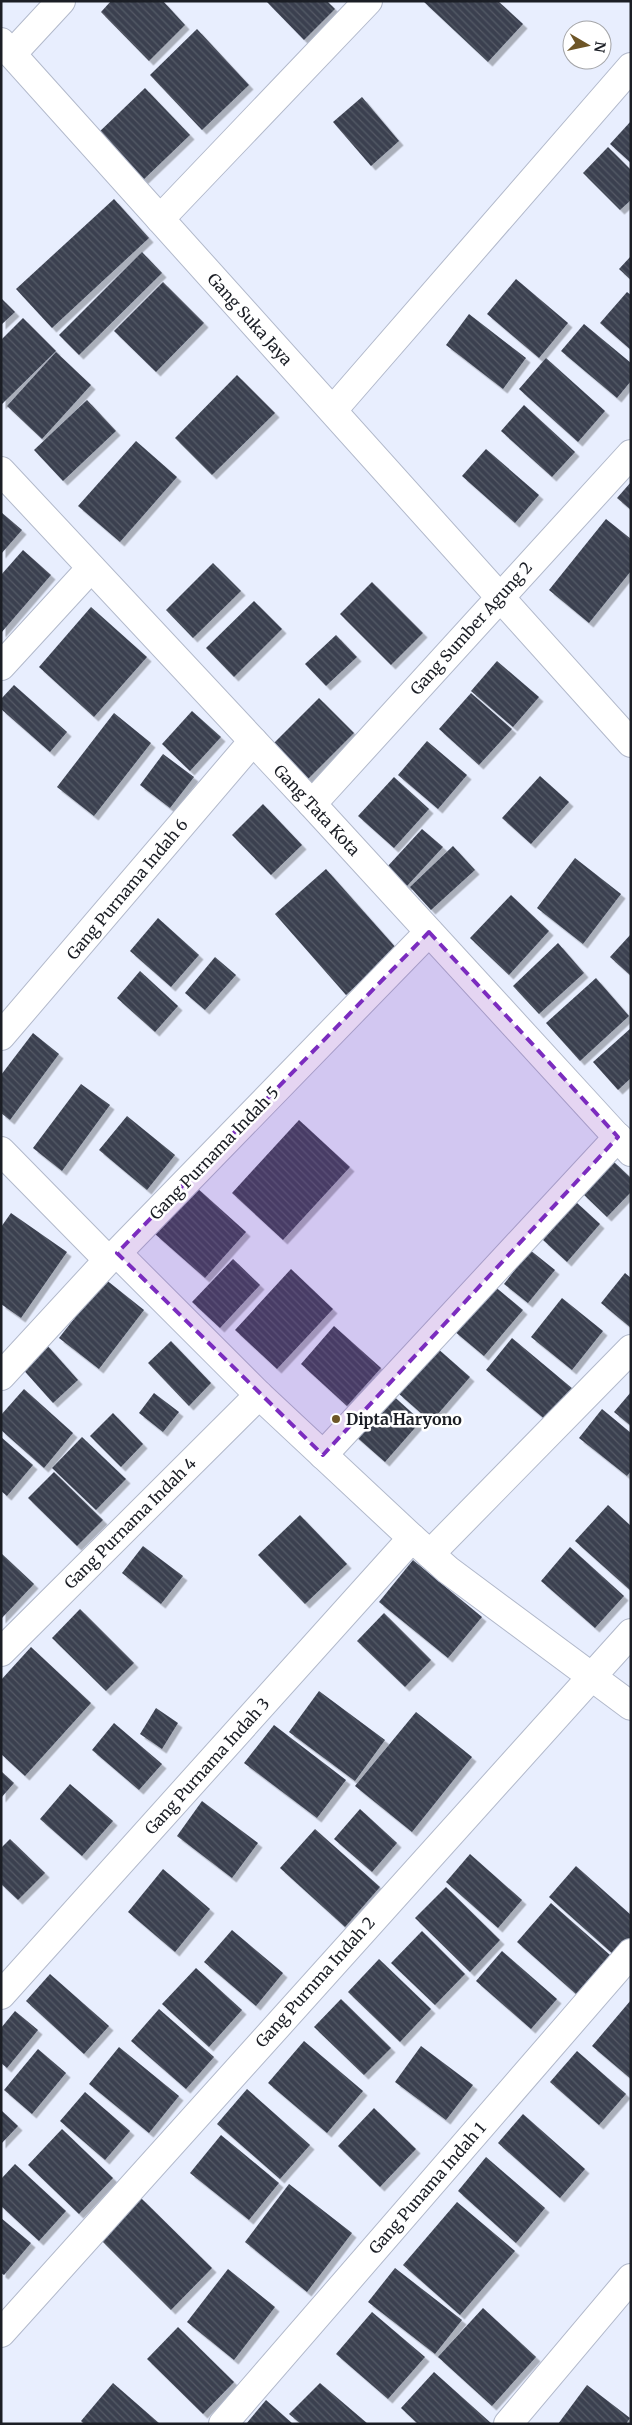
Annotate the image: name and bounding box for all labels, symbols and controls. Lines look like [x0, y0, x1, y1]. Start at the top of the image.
north arrow [562, 20, 612, 70]
text: N [590, 40, 610, 54]
street label: Gang Suka Jaya [203, 269, 297, 370]
street label: Gang Sumber Agung 2 [406, 557, 536, 699]
street label: Gang Tata Kota [270, 760, 365, 860]
street label: Gang Purnama Indah 6 [62, 814, 192, 963]
street label: Gang Purnama Indah 5 [145, 1082, 283, 1224]
place label: Dipta Haryono [346, 1409, 462, 1429]
marker: Dipta Haryono [330, 1413, 342, 1425]
street label: Gang Purnama Indah 4 [60, 1453, 200, 1593]
street label: Gang Purnama Indah 3 [140, 1693, 274, 1839]
street label: Gang Purnma Indah 2 [251, 1913, 379, 2051]
street label: Gang Punama Indah 1 [364, 2118, 490, 2258]

